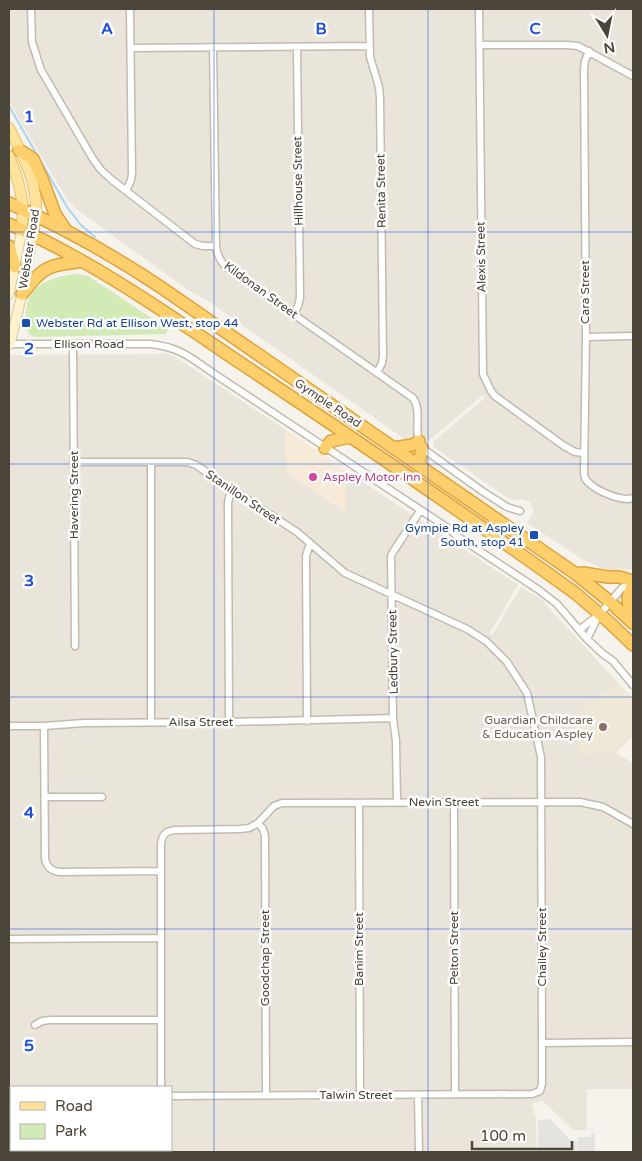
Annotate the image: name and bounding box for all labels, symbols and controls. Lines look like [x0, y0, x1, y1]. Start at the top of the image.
north arrow [582, 10, 632, 60]
text: A [101, 19, 113, 39]
text: B [315, 19, 327, 39]
text: C [529, 19, 541, 39]
text: N [602, 38, 616, 57]
text: 1 [24, 107, 34, 127]
street label: Hillhouse Street [290, 136, 306, 226]
street label: Renita Street [373, 153, 389, 228]
street label: Webster Road [16, 208, 42, 290]
street label: Alexis Street [473, 221, 489, 293]
street label: Kildonan Street [221, 259, 301, 322]
street label: Cara Street [578, 260, 592, 324]
place label: Webster Rd at Ellison West, stop 44 [36, 316, 239, 330]
marker: Webster Rd at Ellison West, stop 44 [20, 317, 32, 329]
street label: Ellison Road [54, 337, 124, 351]
text: 2 [24, 339, 34, 359]
street label: Gympie Road [292, 376, 364, 430]
street label: Havering Street [67, 450, 81, 539]
street label: Stanillon Street [203, 467, 283, 527]
place label: Aspley Motor Inn [323, 470, 421, 484]
marker: Aspley Motor Inn [307, 471, 319, 483]
place label: Gympie Rd at Aspley South, stop 41 [405, 521, 525, 549]
marker: Gympie Rd at Aspley South, stop 41 [528, 529, 540, 541]
text: 3 [24, 571, 34, 591]
street label: Ledbury Street [385, 609, 401, 694]
place label: Guardian Childcare & Education Aspley [482, 713, 594, 741]
street label: Ailsa Street [169, 715, 234, 729]
marker: Guardian Childcare & Education Aspley [597, 721, 609, 733]
street label: Nevin Street [409, 795, 480, 809]
text: 4 [24, 803, 34, 823]
street label: Chailey Street [535, 907, 549, 986]
street label: Goodchap Street [258, 909, 272, 1006]
street label: Pelton Street [447, 910, 461, 985]
street label: Banim Street [352, 912, 366, 986]
text: 5 [24, 1036, 34, 1056]
legend [10, 1086, 172, 1151]
street label: Talwin Street [319, 1088, 393, 1102]
text: Road [55, 1097, 93, 1115]
scale bar [472, 1118, 572, 1150]
text: Park [55, 1122, 87, 1140]
text: 100 m [480, 1127, 526, 1145]

